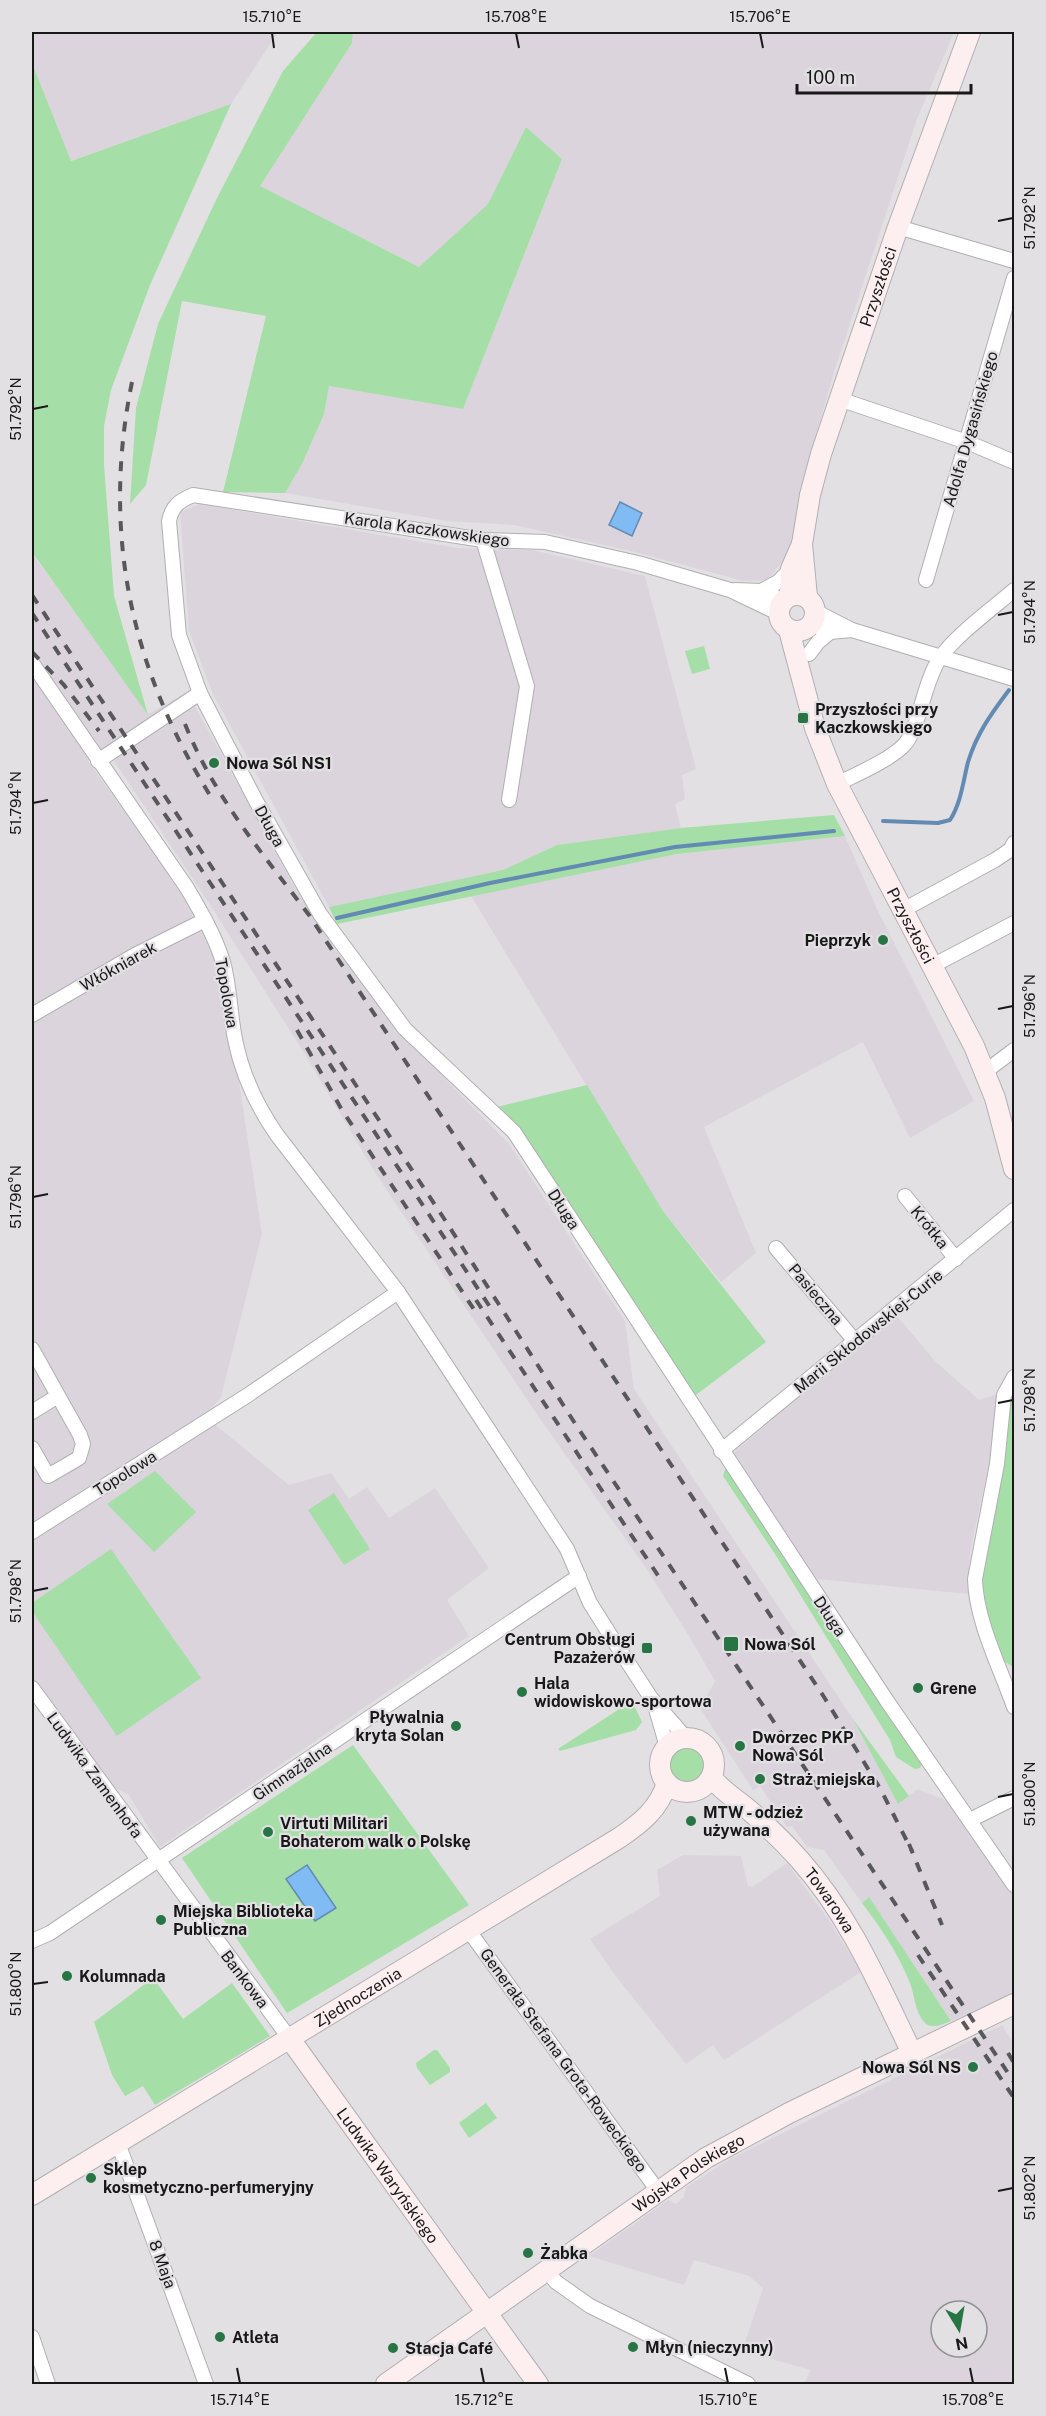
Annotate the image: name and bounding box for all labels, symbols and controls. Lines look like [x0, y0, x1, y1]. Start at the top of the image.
text: 15.710°E [242, 8, 302, 25]
text: 15.708°E [485, 8, 547, 25]
text: 15.706°E [729, 8, 791, 25]
scale bar [797, 57, 971, 95]
text: 100 m [806, 67, 855, 88]
text: 51.792°N [1021, 186, 1038, 250]
street label: Przyszłości [856, 245, 901, 329]
street label: Adolfa Dygasińskiego [939, 349, 1002, 509]
text: 51.792°N [7, 377, 24, 441]
street label: Karola Kaczkowskiego [343, 508, 511, 551]
text: 51.794°N [1021, 580, 1038, 644]
place label: Przyszłości przy Kaczkowskiego [815, 700, 938, 737]
marker: Przyszłości przy Kaczkowskiego [796, 711, 810, 725]
place label: Nowa Sól NS1 [226, 754, 332, 773]
marker: Nowa Sól NS1 [207, 756, 221, 770]
text: 51.794°N [7, 771, 24, 835]
street label: Długa [251, 802, 289, 850]
street label: Przyszłości [883, 884, 938, 967]
place label: Pieprzyk [804, 931, 871, 950]
marker: Pieprzyk [876, 933, 890, 947]
street label: Włókniarek [77, 938, 160, 995]
street label: Topolowa [211, 957, 242, 1029]
text: 51.796°N [1021, 974, 1038, 1038]
text: 51.796°N [7, 1165, 24, 1229]
street label: Długa [544, 1186, 584, 1233]
street label: Krótka [907, 1202, 953, 1253]
street label: Pasieczna [785, 1260, 847, 1329]
street label: Marii Skłodowskiej-Curie [790, 1265, 947, 1397]
text: 51.798°N [1021, 1368, 1038, 1432]
street label: Topolowa [90, 1447, 160, 1500]
text: 51.798°N [7, 1559, 24, 1623]
street label: Długa [809, 1593, 850, 1640]
place label: Centrum Obsługi Pazażerów [505, 1630, 635, 1667]
marker: Nowa Sól [722, 1635, 740, 1653]
place label: Nowa Sól [744, 1635, 816, 1654]
marker: Centrum Obsługi Pazażerów [640, 1641, 654, 1655]
place label: Hala widowiskowo-sportowa [534, 1674, 712, 1711]
place label: Grene [930, 1679, 977, 1698]
marker: Grene [911, 1681, 925, 1695]
marker: Hala widowiskowo-sportowa [515, 1685, 529, 1699]
place label: Pływalnia kryta Solan [355, 1708, 444, 1745]
street label: Ludwika Zamenhofa [43, 1709, 147, 1842]
marker: Pływalnia kryta Solan [449, 1719, 463, 1733]
place label: Dworzec PKP Nowa Sól [752, 1728, 853, 1765]
street label: Gimnazjalna [249, 1738, 335, 1805]
marker: Dworzec PKP Nowa Sól [733, 1739, 747, 1753]
text: 51.800°N [1021, 1761, 1038, 1827]
place label: Straż miejska [772, 1770, 875, 1789]
marker: Straż miejska [753, 1772, 767, 1786]
place label: MTW - odzież używana [703, 1803, 803, 1840]
place label: Virtuti Militari Bohaterom walk o Polskę [280, 1814, 471, 1851]
marker: MTW - odzież używana [684, 1814, 698, 1828]
marker: Virtuti Militari Bohaterom walk o Polskę [261, 1825, 275, 1839]
street label: Towarowa [800, 1864, 858, 1936]
place label: Miejska Biblioteka Publiczna [173, 1902, 313, 1939]
marker: Miejska Biblioteka Publiczna [154, 1913, 168, 1927]
street label: Generała Stefana Grota-Roweckiego [476, 1945, 651, 2176]
street label: Bankowa [217, 1947, 272, 2012]
text: 51.800°N [7, 1951, 24, 2017]
street label: Zjednoczenia [311, 1964, 405, 2031]
place label: Kolumnada [79, 1967, 166, 1986]
marker: Kolumnada [60, 1969, 74, 1983]
place label: Nowa Sól NS [862, 2058, 961, 2077]
marker: Nowa Sól NS [966, 2060, 980, 2074]
street label: Ludwika Waryńskiego [333, 2104, 443, 2247]
street label: Wojska Polskiego [629, 2130, 748, 2217]
text: 51.802°N [1021, 2155, 1038, 2221]
place label: Sklep kosmetyczno-perfumeryjny [103, 2160, 314, 2197]
marker: Sklep kosmetyczno-perfumeryjny [84, 2171, 98, 2185]
street label: 8 Maja [145, 2237, 180, 2291]
place label: Żabka [540, 2243, 588, 2263]
marker: Żabka [521, 2246, 535, 2260]
north arrow [929, 2299, 989, 2359]
place label: Atleta [232, 2328, 279, 2347]
marker: Atleta [213, 2330, 227, 2344]
text: N [954, 2333, 970, 2354]
place label: Młyn (nieczynny) [645, 2338, 774, 2357]
place label: Stacja Café [405, 2339, 493, 2358]
marker: Młyn (nieczynny) [626, 2340, 640, 2354]
marker: Stacja Café [386, 2341, 400, 2355]
text: 15.714°E [210, 2391, 270, 2408]
text: 15.712°E [455, 2391, 513, 2408]
text: 15.710°E [698, 2391, 758, 2408]
text: 15.708°E [942, 2391, 1004, 2408]

